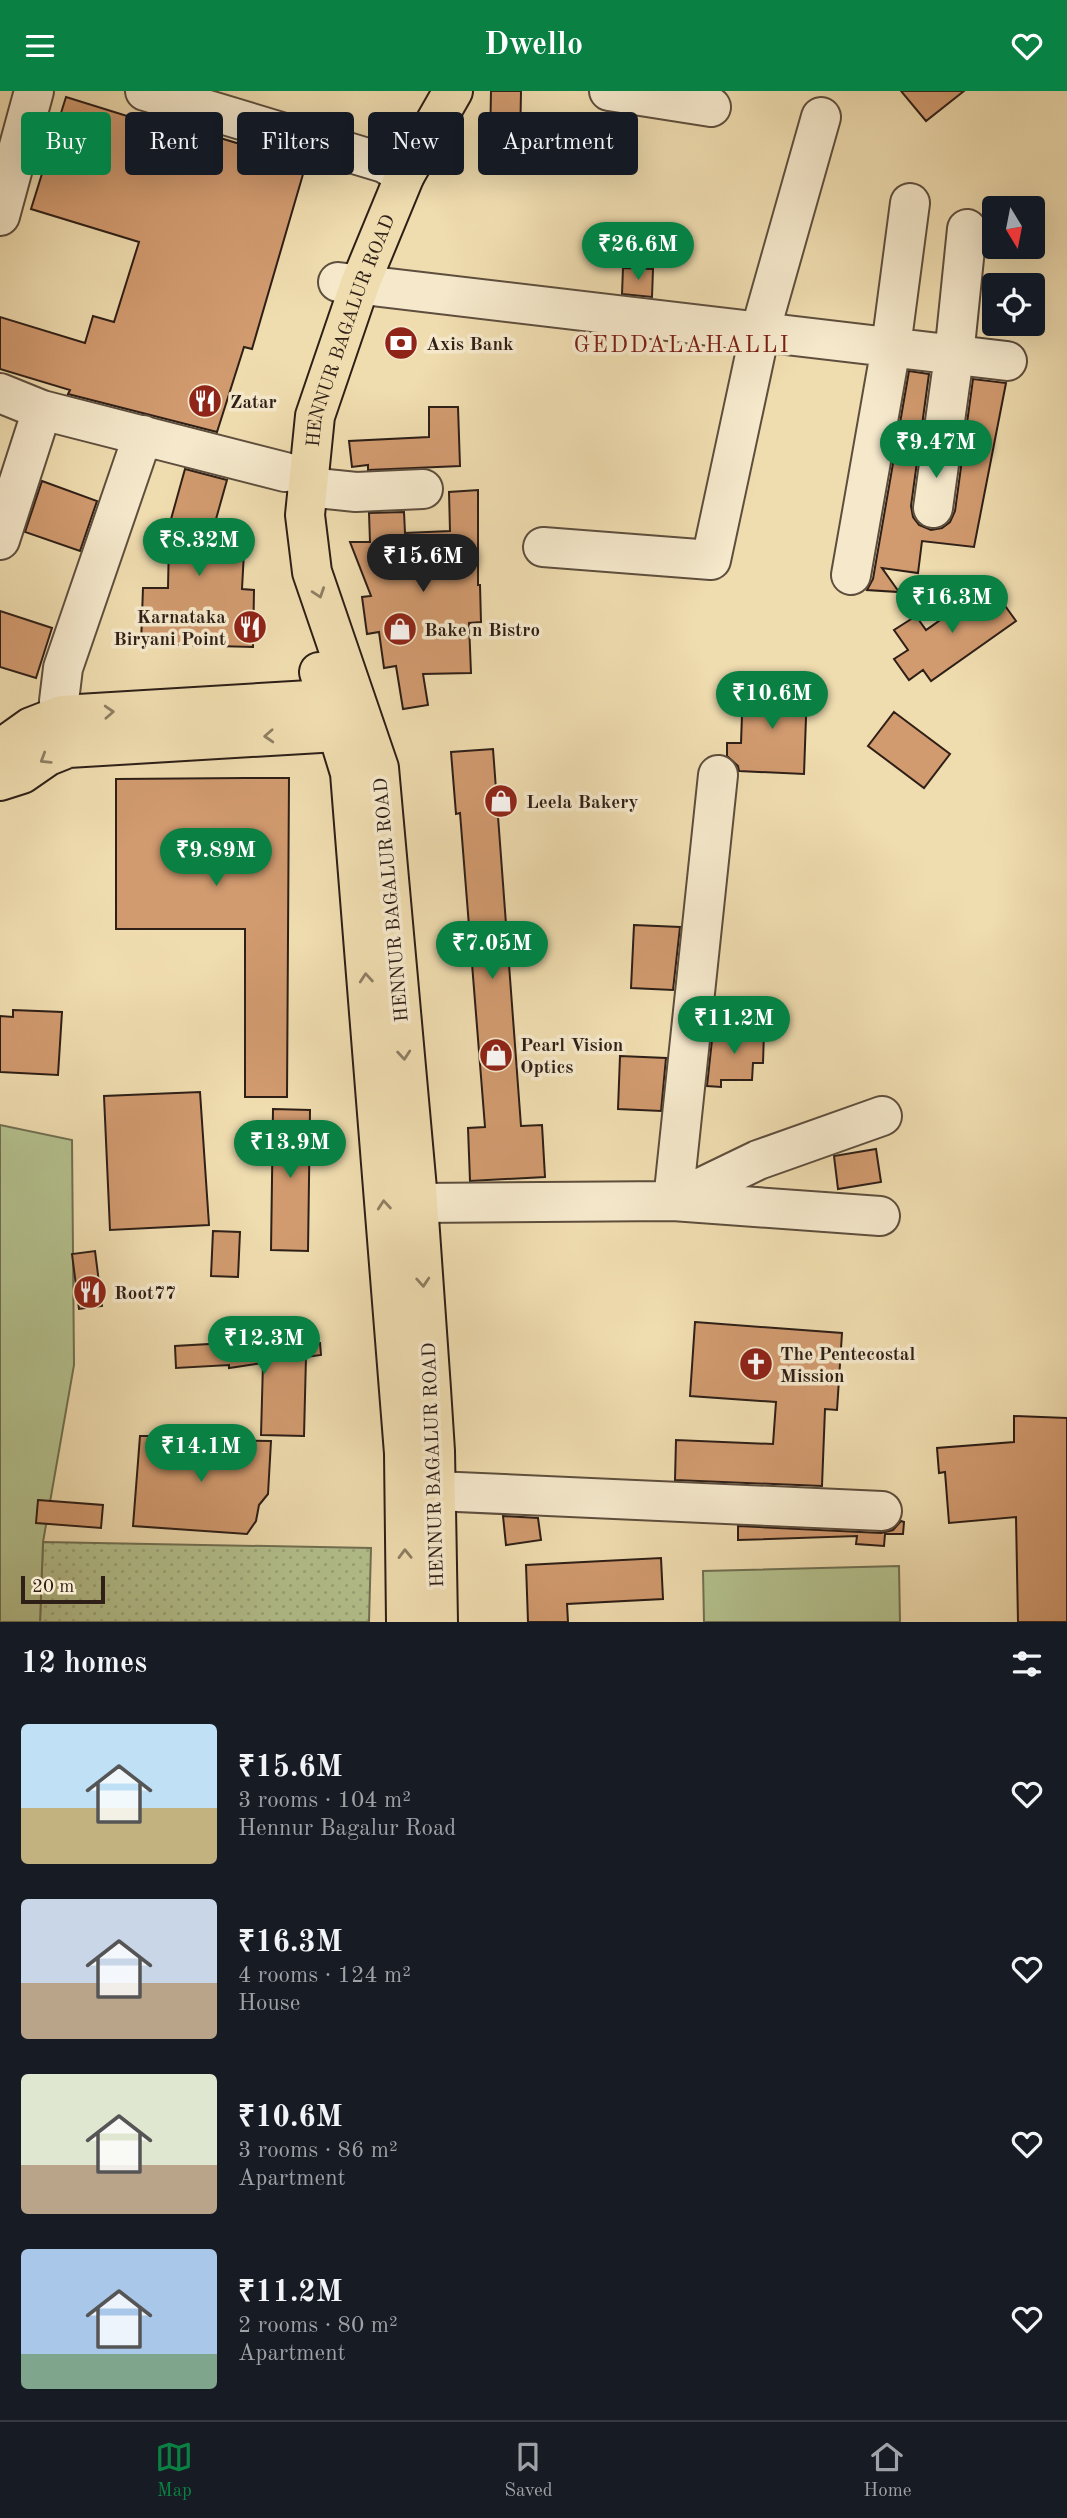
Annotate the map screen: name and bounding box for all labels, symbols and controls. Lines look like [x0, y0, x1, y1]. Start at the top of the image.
icon: menu [21, 27, 59, 65]
icon: heart [1008, 27, 1046, 65]
text: Dwello [484, 30, 583, 62]
chip: Buy [21, 112, 111, 175]
chip: Rent [125, 112, 223, 175]
chip: Filters [237, 112, 354, 175]
chip: New [368, 112, 464, 175]
chip: Apartment [478, 112, 638, 175]
north arrow [982, 196, 1045, 259]
map controls [982, 196, 1045, 336]
street label: HENNUR BAGALUR ROAD [305, 212, 400, 448]
pin: ₹26.6M [581, 223, 695, 282]
text: ₹26.6M [598, 233, 678, 256]
button: locate [982, 273, 1045, 336]
bank icon: Axis Bank [382, 324, 420, 362]
district label: GEDDALAHALLI [574, 334, 790, 357]
place label: Axis Bank [426, 336, 514, 355]
restaurant icon: Zatar [186, 382, 224, 420]
place label: Zatar [230, 394, 277, 413]
pin: ₹9.47M [879, 421, 993, 480]
text: ₹9.47M [896, 431, 976, 454]
pin: ₹8.32M [142, 519, 256, 578]
text: ₹8.32M [159, 529, 239, 552]
pin: ₹15.6M [366, 535, 480, 594]
text: ₹15.6M [383, 545, 463, 568]
pin: ₹16.3M [895, 575, 1009, 635]
text: ₹16.3M [912, 586, 992, 609]
one-way arrow [311, 587, 325, 599]
restaurant icon: Karnataka Biryani Point [231, 608, 269, 646]
place label: Karnataka Biryani Point [113, 609, 226, 650]
shop icon: Bake n Bistro [381, 610, 419, 648]
place label: Bake n Bistro [424, 622, 540, 641]
pin: ₹10.6M [715, 671, 829, 731]
text: ₹10.6M [732, 682, 812, 705]
one-way arrow [104, 705, 115, 720]
one-way arrow [263, 728, 274, 743]
one-way arrow [39, 750, 52, 763]
street label: HENNUR BAGALUR ROAD [372, 777, 413, 1023]
shop icon: Leela Bakery [482, 782, 520, 820]
place label: Leela Bakery [526, 794, 638, 813]
pin: ₹9.89M [159, 829, 273, 888]
text: ₹9.89M [176, 839, 256, 862]
pin: ₹7.05M [435, 921, 549, 981]
text: ₹7.05M [452, 932, 532, 955]
one-way arrow [359, 972, 374, 983]
pin: ₹11.2M [677, 997, 791, 1056]
text: ₹11.2M [694, 1007, 774, 1030]
shop icon: Pearl Vision Optics [477, 1036, 515, 1074]
place label: Pearl Vision Optics [520, 1037, 623, 1078]
one-way arrow [397, 1049, 412, 1061]
pin: ₹13.9M [233, 1121, 347, 1180]
text: ₹13.9M [250, 1131, 330, 1154]
one-way arrow [377, 1199, 392, 1210]
restaurant icon: Root77 [71, 1273, 109, 1311]
one-way arrow [415, 1276, 430, 1287]
place label: Root77 [114, 1285, 176, 1304]
pin: ₹12.3M [207, 1317, 321, 1376]
text: ₹12.3M [224, 1327, 304, 1350]
street label: HENNUR BAGALUR ROAD [421, 1342, 448, 1588]
church icon: The Pentecostal Mission [737, 1345, 775, 1383]
place label: The Pentecostal Mission [780, 1346, 916, 1387]
pin: ₹14.1M [144, 1425, 258, 1484]
text: ₹14.1M [161, 1435, 241, 1458]
one-way arrow [397, 1548, 413, 1559]
scale bar [21, 1573, 105, 1605]
text: 20 m [32, 1578, 74, 1597]
icon: filters [1008, 1645, 1046, 1683]
text: 12 homes [21, 1649, 147, 1679]
icon: home [77, 1752, 161, 1836]
text: ₹15.6M [238, 1753, 342, 1783]
icon: heart [1008, 1775, 1046, 1813]
text: 3 rooms · 104 m² [238, 1789, 411, 1812]
text: Hennur Bagalur Road [238, 1817, 456, 1840]
icon: home [77, 1927, 161, 2011]
text: ₹16.3M [238, 1928, 342, 1958]
icon: heart [1008, 1950, 1046, 1988]
text: 4 rooms · 124 m² [238, 1964, 411, 1987]
text: House [238, 1992, 300, 2015]
icon: home [77, 2102, 161, 2186]
text: ₹10.6M [238, 2103, 342, 2133]
icon: heart [1008, 2125, 1046, 2163]
text: 3 rooms · 86 m² [238, 2139, 398, 2162]
text: Apartment [238, 2167, 346, 2190]
icon: home [77, 2277, 161, 2361]
text: ₹11.2M [238, 2278, 342, 2308]
icon: heart [1008, 2300, 1046, 2338]
text: 2 rooms · 80 m² [238, 2314, 398, 2337]
text: Apartment [238, 2342, 346, 2365]
tab: Map [155, 2438, 193, 2503]
tab: Saved [504, 2438, 553, 2503]
tab: Home [863, 2438, 912, 2503]

